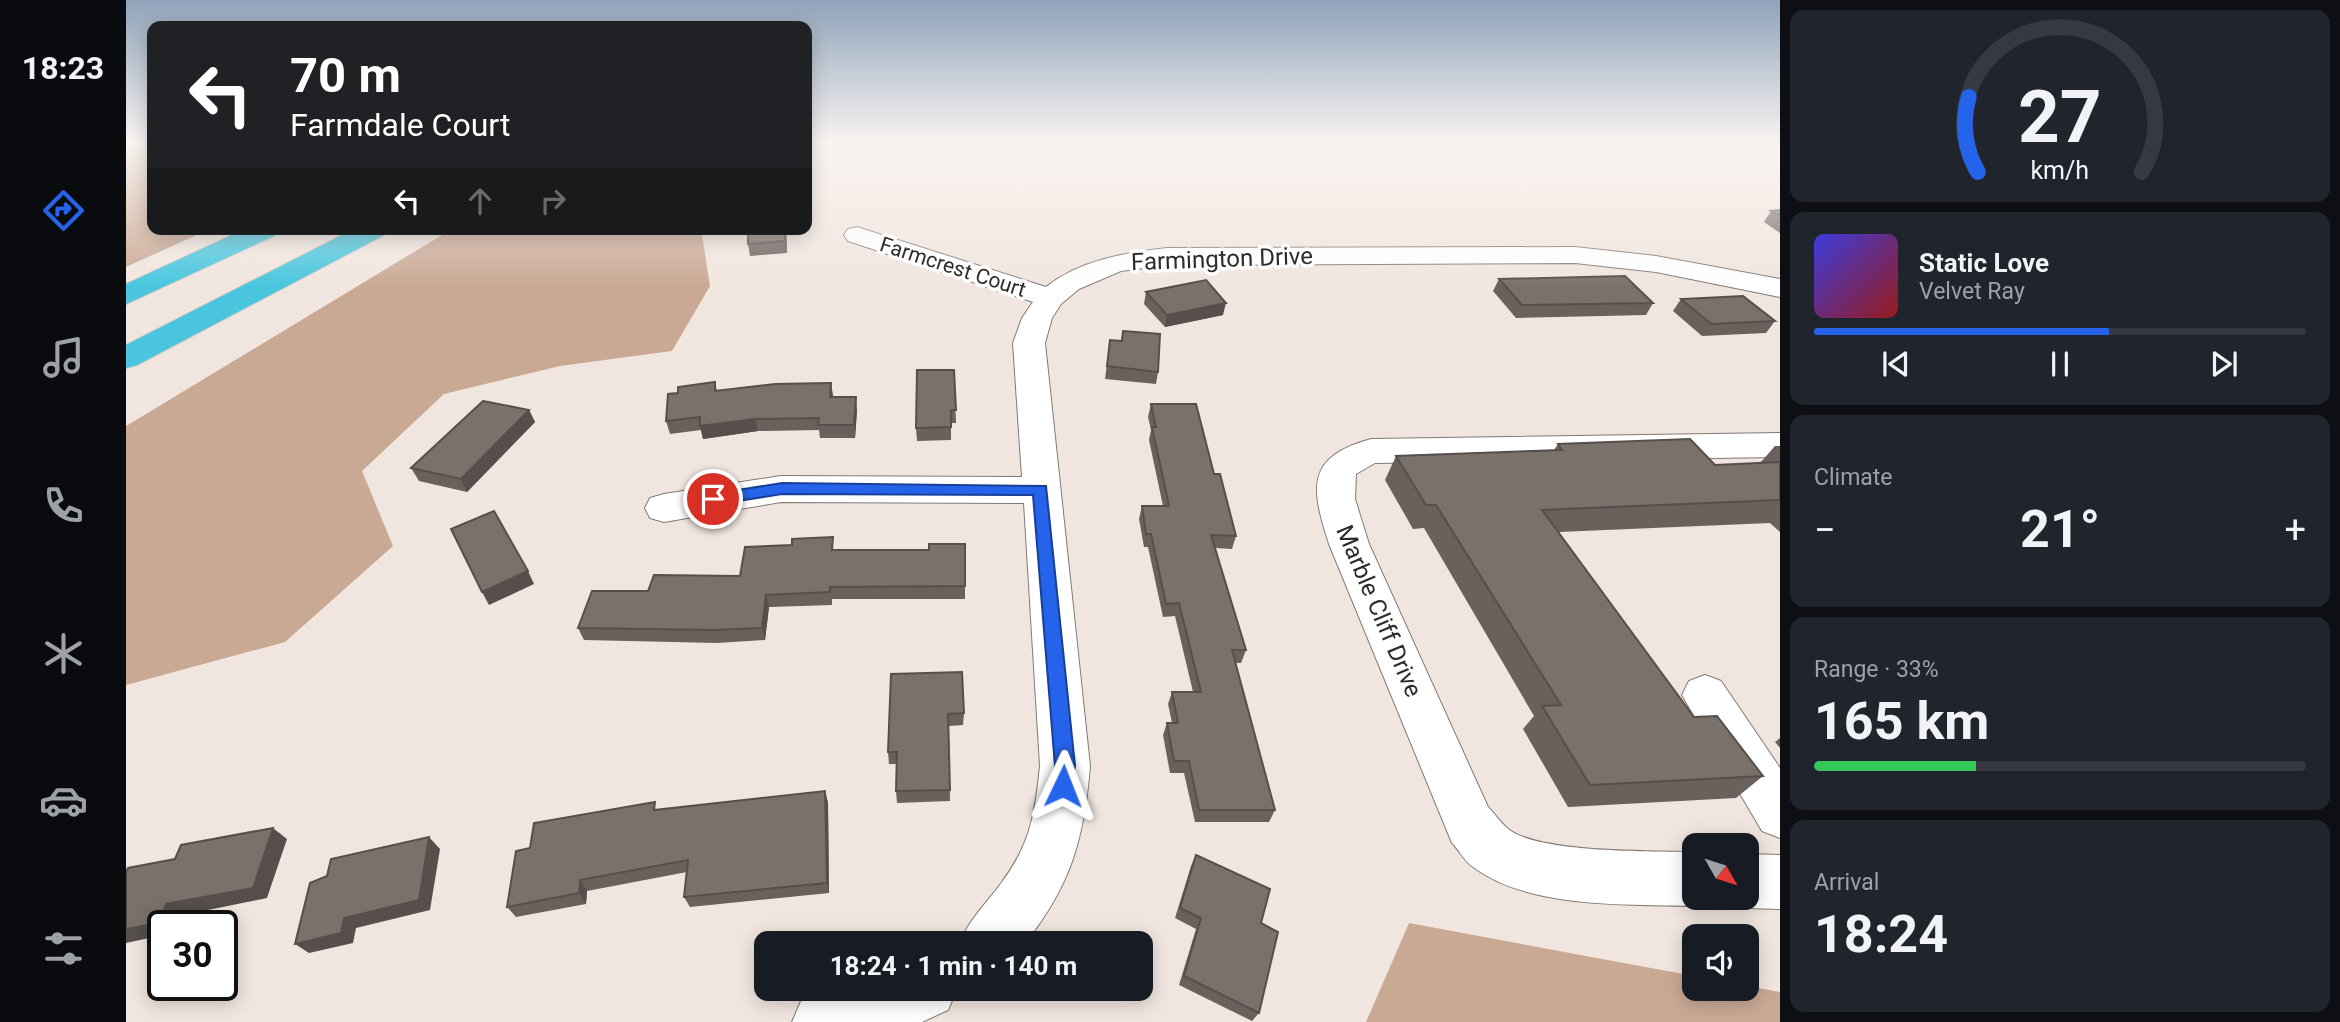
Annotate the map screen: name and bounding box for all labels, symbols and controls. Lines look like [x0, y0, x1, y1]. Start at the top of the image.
text: 70 m [290, 47, 401, 104]
text: 18:23 [22, 49, 104, 87]
icon: left [175, 49, 266, 140]
text: 27 [2018, 75, 2102, 161]
text: Farmdale Court [290, 106, 510, 144]
text: km/h [2031, 156, 2089, 185]
icon: left [388, 182, 426, 220]
icon: ahead [461, 182, 499, 220]
icon: right [534, 182, 572, 220]
icon: directions [39, 186, 88, 235]
street label: Farmcrest Court [877, 232, 1029, 302]
street label: Farmington Drive [1131, 242, 1313, 276]
text: Static Love [1919, 248, 2049, 278]
text: Velvet Ray [1919, 278, 2025, 305]
icon: music [39, 333, 88, 382]
icon: previous [1877, 345, 1915, 383]
icon: pause [2041, 345, 2079, 383]
icon: next [2205, 345, 2243, 383]
text: Climate [1814, 464, 1893, 491]
pin [683, 469, 743, 529]
icon: arrive [694, 480, 732, 518]
icon: phone [39, 481, 88, 530]
text: 21° [2020, 499, 2100, 560]
text: − [1814, 508, 1836, 552]
text: + [2284, 508, 2306, 552]
street label: Marble Cliff Drive [1330, 521, 1428, 701]
icon: climate [39, 629, 88, 678]
text: Range · 33% [1814, 656, 1939, 683]
text: 165 km [1814, 691, 1989, 752]
position arrow [1026, 749, 1100, 823]
icon: car [39, 776, 88, 825]
north arrow [1682, 833, 1759, 910]
map controls [1682, 833, 1759, 1001]
text: Arrival [1814, 869, 1879, 896]
text: 18:24 [1814, 904, 1948, 965]
speed limit sign: 30 [147, 910, 238, 1001]
icon: filters [39, 924, 88, 973]
button: sound [1682, 924, 1759, 1001]
text: 18:24 · 1 min · 140 m [830, 951, 1077, 981]

